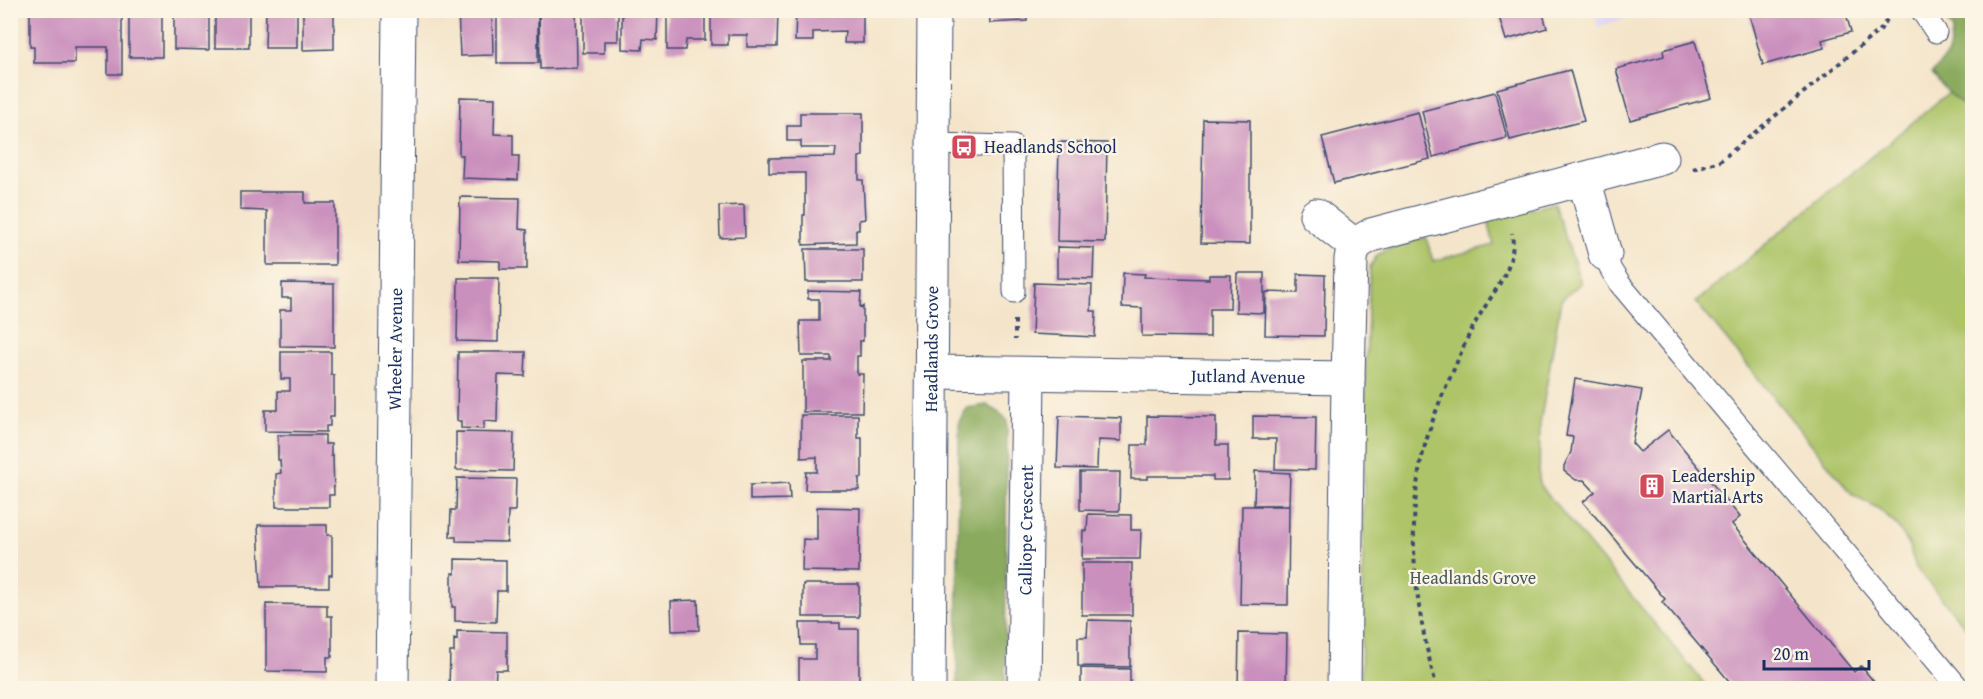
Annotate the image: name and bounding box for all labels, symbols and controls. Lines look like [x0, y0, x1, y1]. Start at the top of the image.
bus stop icon: Headlands School [949, 132, 979, 162]
place label: Headlands School [984, 133, 1117, 160]
street label: Headlands Grove [917, 286, 945, 412]
street label: Wheeler Avenue [381, 288, 409, 410]
street label: Jutland Avenue [1189, 362, 1305, 390]
place label: Leadership Martial Arts [1672, 462, 1763, 510]
street label: Calliope Crescent [1011, 464, 1040, 595]
building icon: Leadership Martial Arts [1637, 471, 1667, 501]
park label: Headlands Grove [1410, 564, 1536, 591]
scale bar [1764, 633, 1869, 671]
text: 20 m [1773, 640, 1809, 667]

